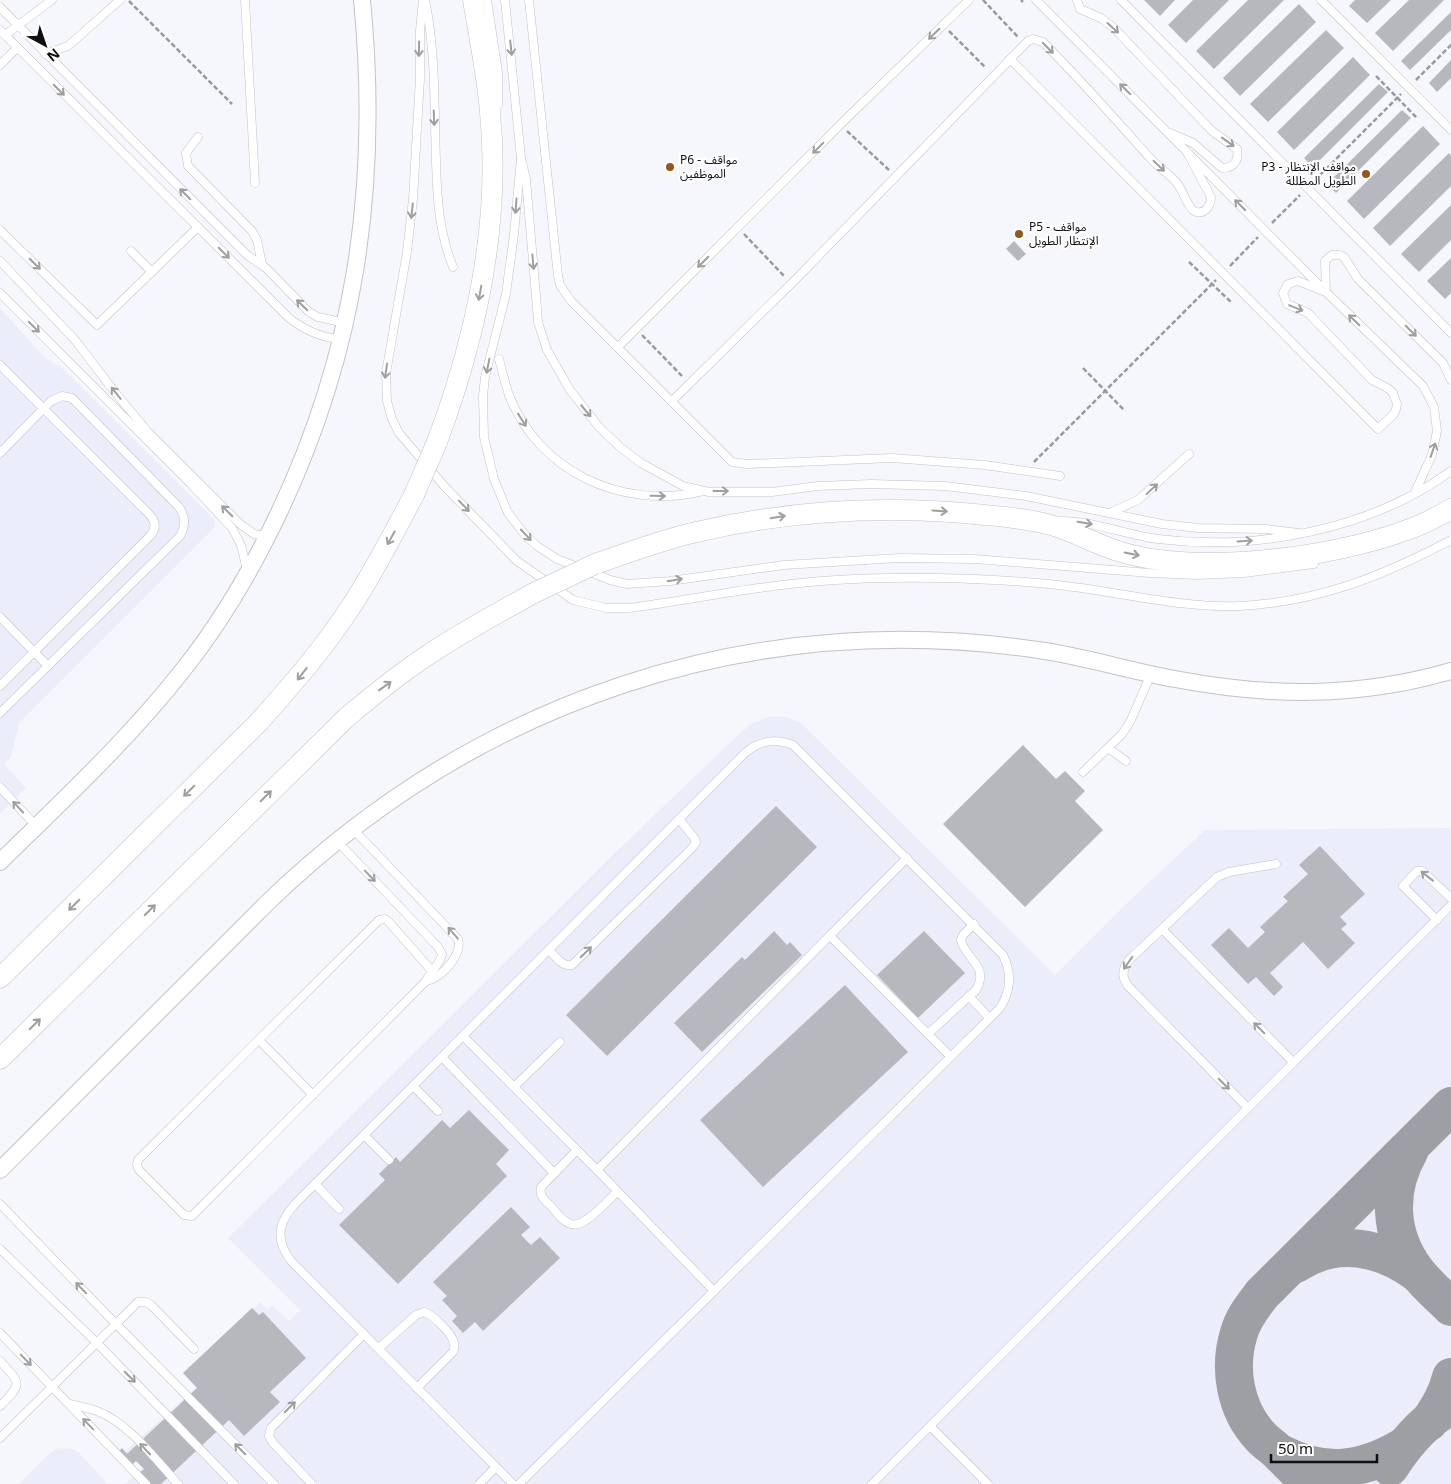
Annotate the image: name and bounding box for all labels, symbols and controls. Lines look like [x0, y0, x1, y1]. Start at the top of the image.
north arrow [20, 20, 70, 70]
one-way arrow [1107, 22, 1120, 34]
one-way arrow [928, 28, 940, 40]
one-way arrow [415, 40, 424, 56]
one-way arrow [506, 40, 516, 56]
one-way arrow [1042, 41, 1054, 54]
text: N [43, 44, 64, 66]
one-way arrow [53, 83, 65, 96]
one-way arrow [1119, 83, 1131, 95]
one-way arrow [429, 110, 439, 126]
one-way arrow [1221, 137, 1235, 147]
one-way arrow [812, 141, 824, 154]
place label: P6 - مواقف الموظفين [680, 151, 738, 182]
place label: P3 - مواقف الإنتظار الطويل المظللة [1261, 158, 1356, 189]
one-way arrow [1153, 160, 1165, 172]
marker: P6 - مواقف الموظفين [664, 161, 676, 173]
marker: P3 - مواقف الإنتظار الطويل المظللة [1360, 168, 1372, 180]
one-way arrow [179, 187, 191, 200]
one-way arrow [512, 198, 521, 214]
one-way arrow [1234, 198, 1246, 211]
one-way arrow [407, 202, 417, 218]
place label: P5 - مواقف الإنتظار الطويل [1029, 218, 1099, 249]
marker: P5 - مواقف الإنتظار الطويل [1013, 228, 1025, 240]
one-way arrow [218, 247, 230, 260]
one-way arrow [529, 254, 538, 270]
one-way arrow [697, 256, 709, 269]
one-way arrow [28, 258, 41, 270]
one-way arrow [474, 284, 484, 300]
one-way arrow [296, 299, 308, 311]
one-way arrow [1288, 303, 1303, 313]
one-way arrow [1348, 314, 1361, 326]
one-way arrow [28, 321, 40, 334]
one-way arrow [1405, 325, 1417, 337]
one-way arrow [482, 357, 492, 373]
one-way arrow [381, 363, 391, 379]
one-way arrow [110, 387, 121, 400]
one-way arrow [581, 405, 592, 418]
one-way arrow [518, 413, 528, 427]
one-way arrow [1429, 442, 1438, 458]
one-way arrow [1145, 483, 1158, 495]
one-way arrow [713, 487, 729, 496]
one-way arrow [649, 492, 665, 501]
one-way arrow [458, 500, 470, 512]
one-way arrow [221, 505, 233, 518]
one-way arrow [932, 507, 948, 516]
one-way arrow [769, 512, 785, 522]
one-way arrow [1076, 519, 1092, 529]
one-way arrow [520, 529, 532, 541]
one-way arrow [386, 530, 395, 545]
one-way arrow [1237, 536, 1253, 545]
one-way arrow [1123, 550, 1139, 560]
one-way arrow [667, 575, 683, 585]
one-way arrow [296, 667, 307, 680]
one-way arrow [378, 681, 392, 691]
one-way arrow [183, 785, 195, 797]
one-way arrow [260, 790, 272, 802]
one-way arrow [12, 800, 24, 813]
one-way arrow [364, 869, 376, 882]
one-way arrow [1421, 871, 1434, 882]
one-way arrow [68, 899, 80, 911]
one-way arrow [144, 904, 156, 916]
one-way arrow [447, 927, 459, 940]
one-way arrow [579, 946, 591, 958]
one-way arrow [1123, 956, 1133, 970]
one-way arrow [28, 1019, 40, 1031]
one-way arrow [1252, 1022, 1265, 1034]
one-way arrow [1217, 1077, 1229, 1089]
one-way arrow [75, 1282, 87, 1294]
one-way arrow [20, 1354, 32, 1366]
one-way arrow [124, 1371, 136, 1383]
one-way arrow [284, 1401, 296, 1414]
one-way arrow [82, 1417, 94, 1430]
scale bar [1271, 1432, 1377, 1464]
text: 50 m [1278, 1438, 1313, 1458]
one-way arrow [139, 1442, 151, 1455]
one-way arrow [234, 1444, 246, 1456]

